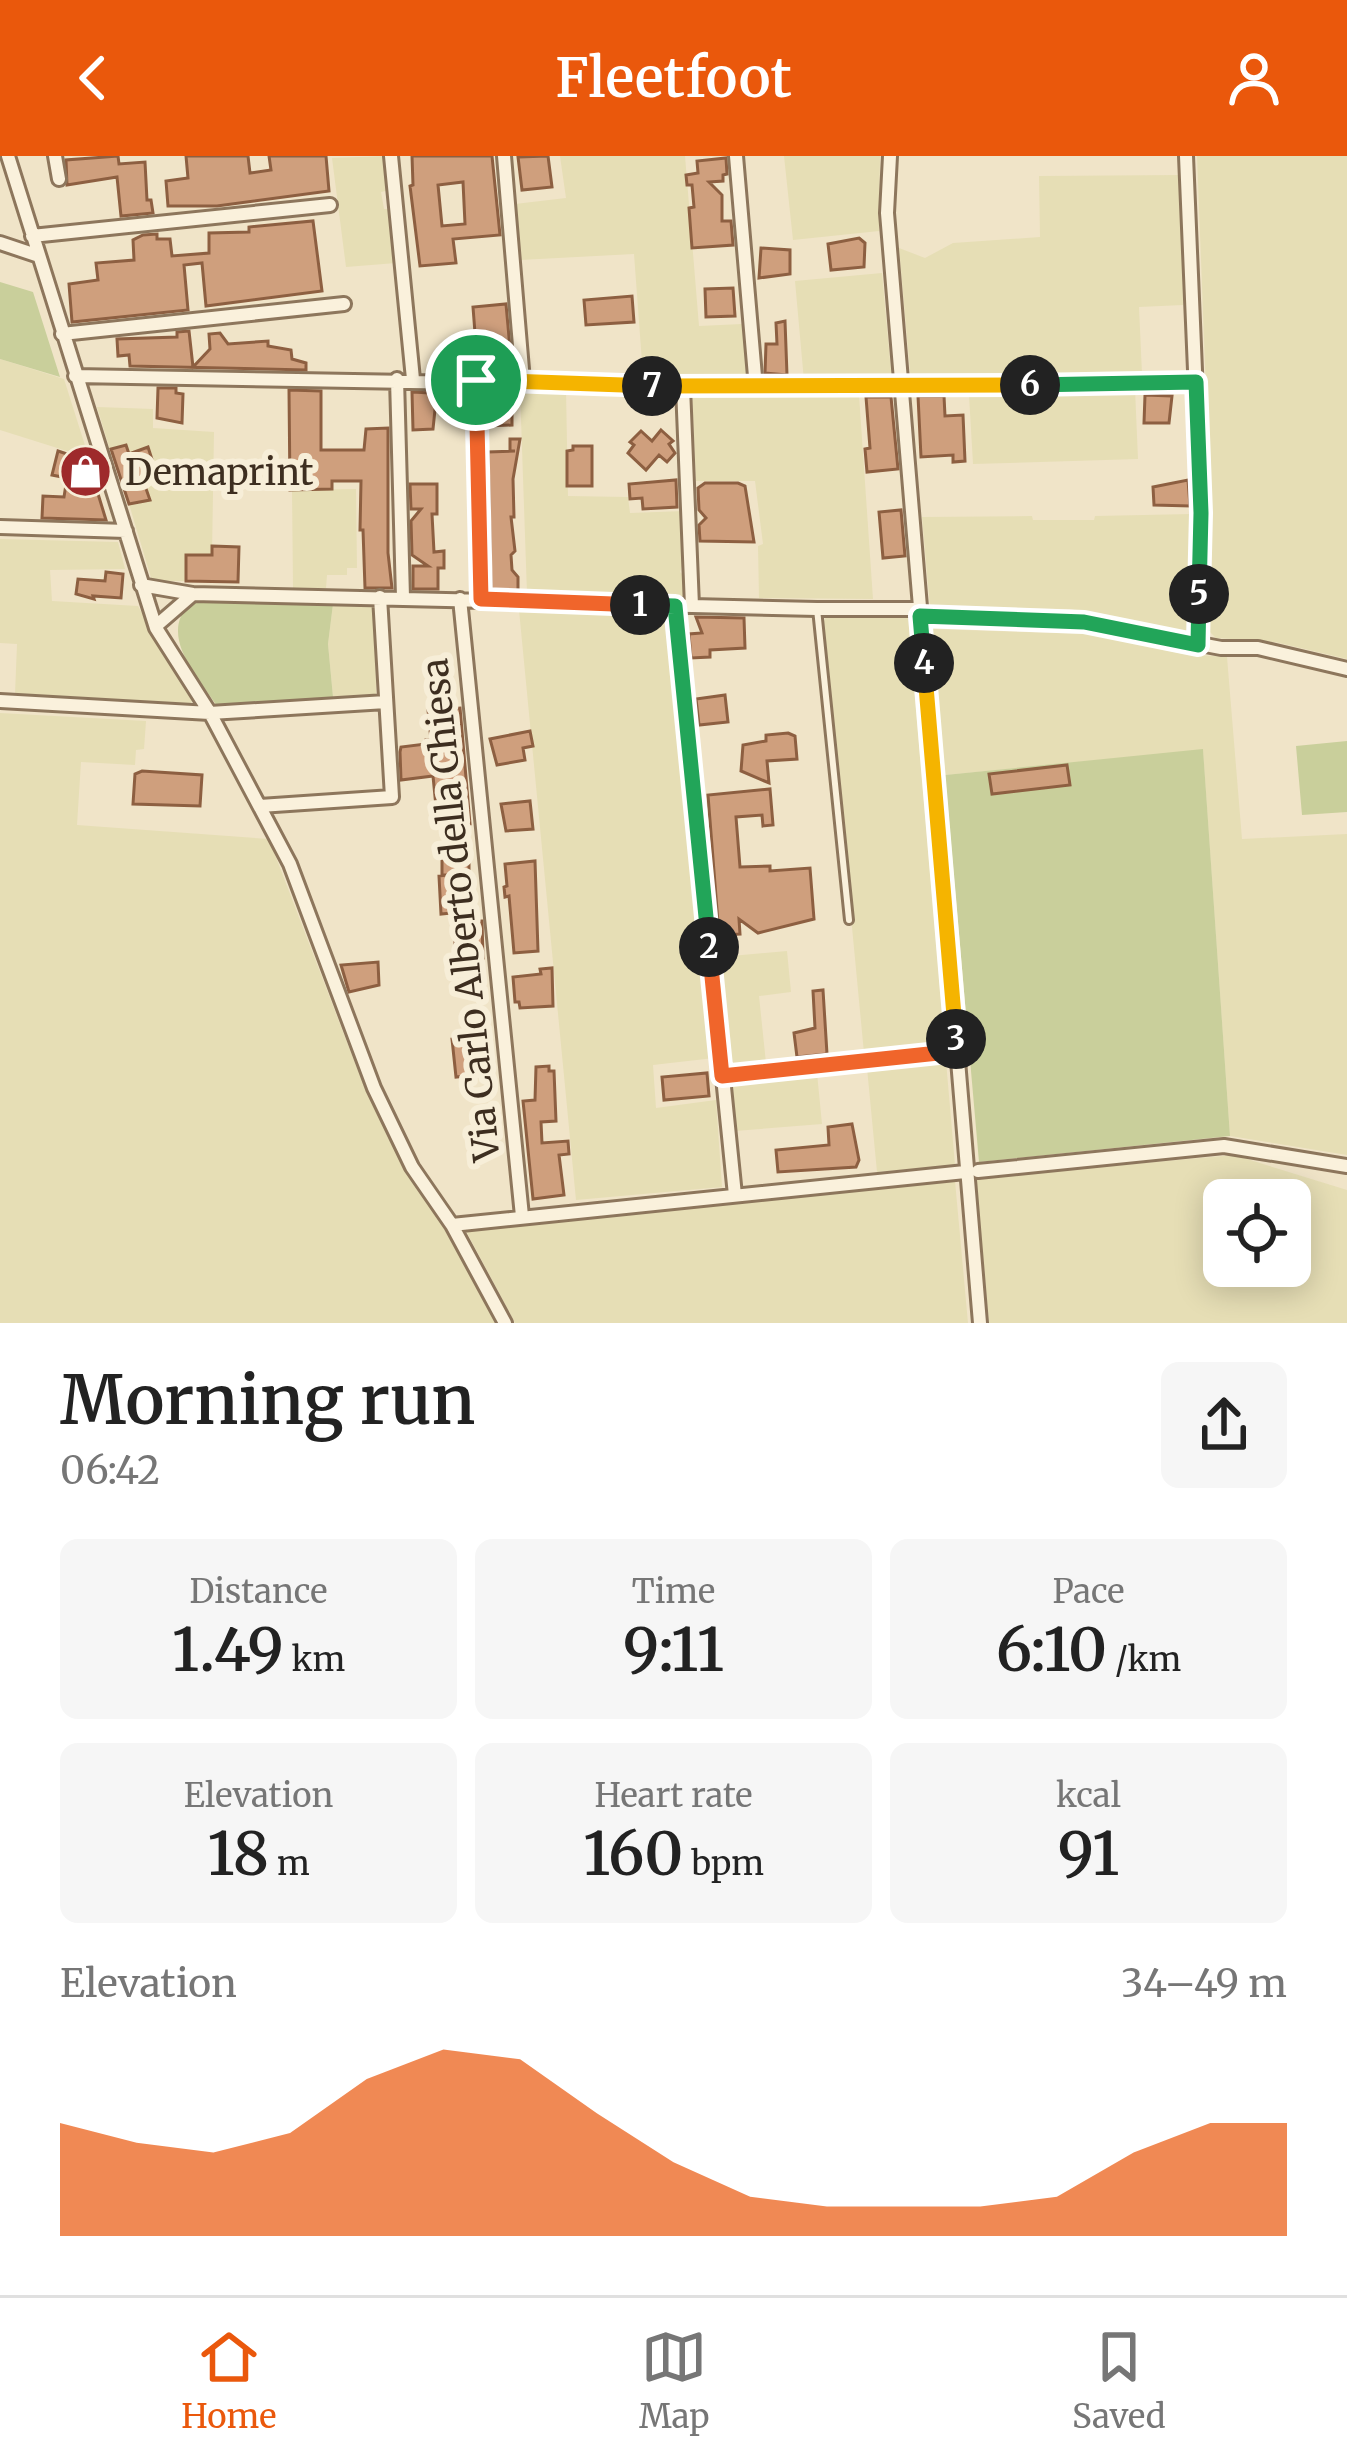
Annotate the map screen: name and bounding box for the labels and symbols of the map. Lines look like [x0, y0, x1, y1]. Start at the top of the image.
pin [425, 329, 527, 431]
pin: 6 [1000, 355, 1060, 415]
pin: 7 [622, 356, 682, 416]
shop icon: Demaprint [58, 444, 114, 500]
place label: Demaprint [125, 450, 314, 495]
pin: 5 [1169, 564, 1229, 624]
pin: 1 [610, 575, 670, 635]
pin: 4 [894, 633, 954, 693]
street label: Via Carlo Alberto della Chiesa [412, 656, 510, 1165]
pin: 2 [679, 917, 739, 977]
pin: 3 [926, 1009, 986, 1069]

